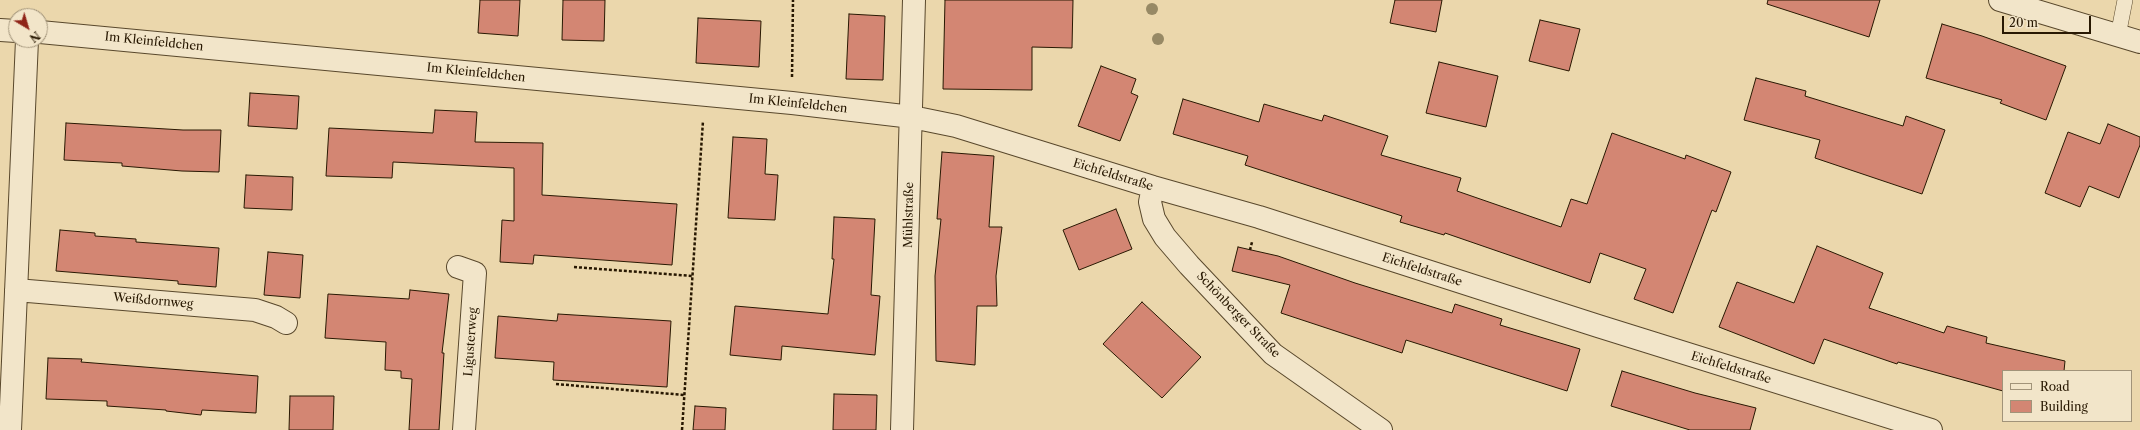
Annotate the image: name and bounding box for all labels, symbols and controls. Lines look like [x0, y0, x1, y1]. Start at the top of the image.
north arrow [8, 8, 48, 48]
scale bar [2004, 8, 2093, 34]
text: 20 m [2009, 15, 2038, 30]
text: N [27, 28, 43, 45]
street label: Im Kleinfeldchen [104, 30, 204, 54]
street label: Im Kleinfeldchen [426, 61, 526, 85]
street label: Im Kleinfeldchen [748, 92, 848, 116]
street label: Eichfeldstraße [1071, 156, 1155, 194]
street label: Mühlstraße [901, 182, 917, 248]
street label: Eichfeldstraße [1380, 250, 1464, 290]
street label: Schönberger Straße [1193, 269, 1283, 361]
street label: Weißdornweg [112, 290, 194, 312]
street label: Ligusterweg [461, 307, 481, 377]
street label: Eichfeldstraße [1689, 349, 1773, 387]
legend [2002, 370, 2132, 422]
text: Road [2040, 379, 2070, 394]
text: Building [2040, 399, 2088, 414]

